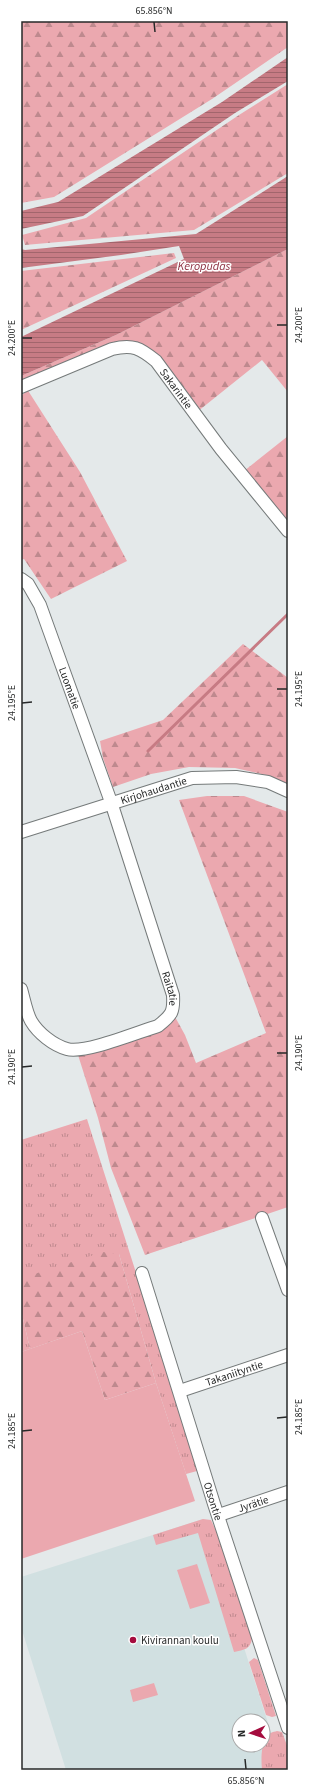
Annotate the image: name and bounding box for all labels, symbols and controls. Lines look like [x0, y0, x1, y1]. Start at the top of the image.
text: 65.856°N [135, 4, 173, 18]
water label: Keropudas [178, 258, 231, 275]
text: 24.200°E [292, 307, 306, 343]
text: 24.200°E [5, 320, 19, 356]
street label: Sakarintie [156, 365, 197, 412]
street label: Luomatie [55, 665, 85, 712]
text: 24.195°E [292, 671, 306, 707]
text: 24.195°E [5, 685, 19, 721]
street label: Kirjohaudantie [119, 772, 189, 808]
street label: Raitatie [158, 969, 181, 1007]
text: 24.190°E [292, 1035, 306, 1071]
text: 24.190°E [5, 1049, 19, 1085]
street label: Takaniityntie [203, 1356, 265, 1390]
text: 24.185°E [292, 1399, 306, 1435]
text: 24.185°E [5, 1413, 19, 1449]
street label: Otsontie [200, 1480, 227, 1523]
street label: Jyrätie [236, 1491, 271, 1516]
place label: Kivirannan koulu [141, 1633, 219, 1648]
marker: Kivirannan koulu [128, 1635, 138, 1645]
north arrow [231, 1713, 271, 1753]
text: N [234, 1729, 249, 1738]
text: 65.856°N [227, 1774, 265, 1788]

